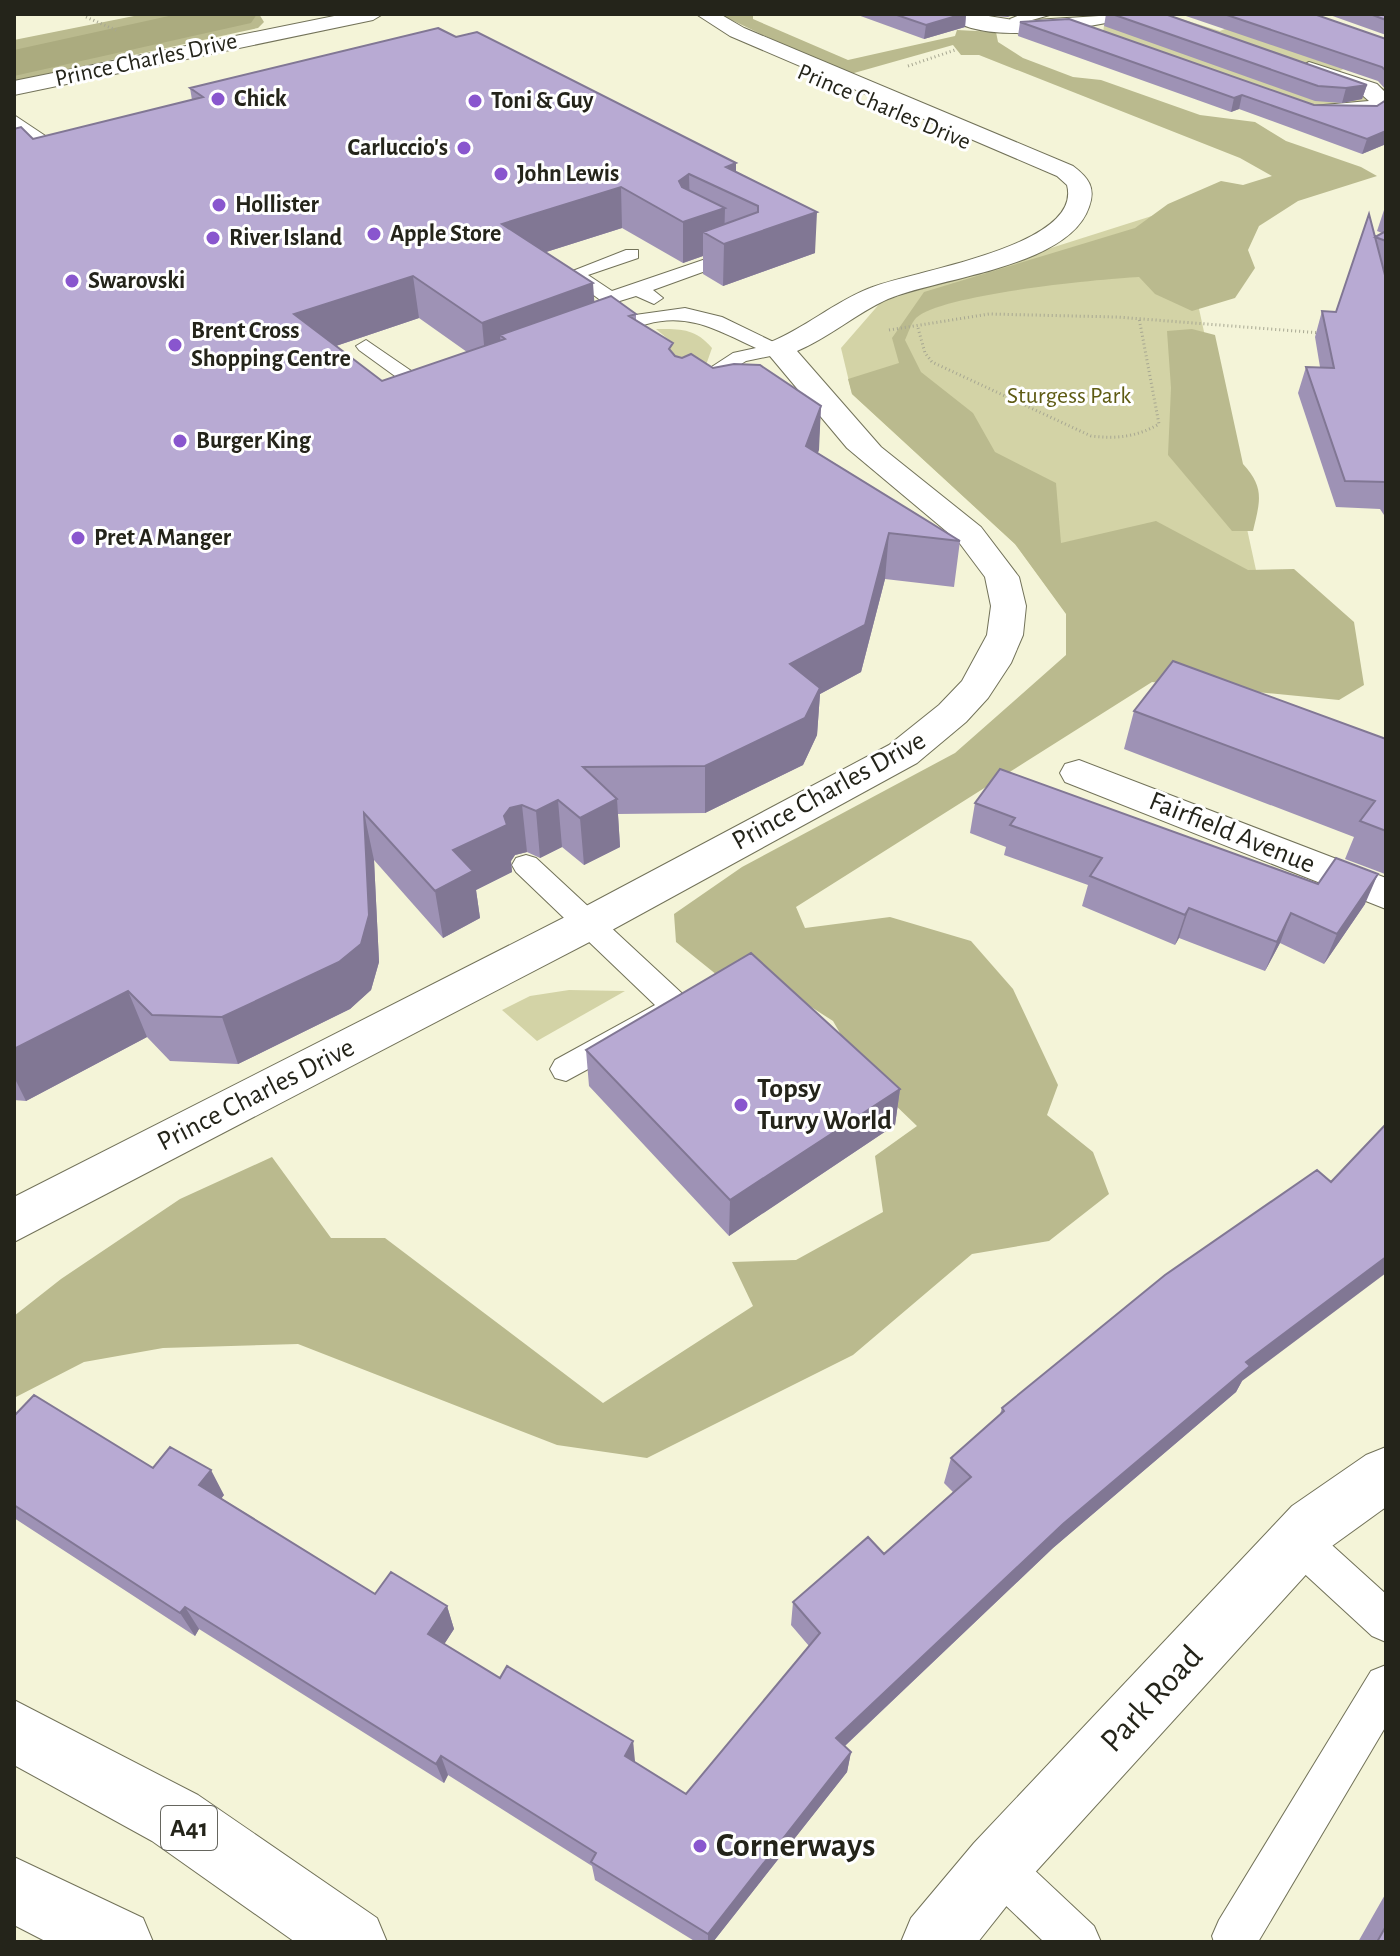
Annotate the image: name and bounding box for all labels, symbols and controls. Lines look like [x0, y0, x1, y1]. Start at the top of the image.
street label: Prince Charles Drive [53, 29, 239, 91]
street label: Prince Charles Drive [794, 60, 974, 154]
place label: Chick [234, 87, 287, 111]
place label: Toni & Guy [491, 89, 594, 113]
marker: Chick [209, 90, 227, 108]
marker: Toni & Guy [466, 92, 484, 110]
place label: Carluccio's [347, 136, 448, 160]
marker: Carluccio's [455, 139, 473, 157]
place label: John Lewis [517, 162, 619, 186]
marker: John Lewis [492, 165, 510, 183]
place label: Hollister [235, 193, 319, 217]
marker: Hollister [210, 196, 228, 214]
place label: Apple Store [390, 222, 501, 246]
marker: Apple Store [365, 225, 383, 243]
place label: River Island [229, 226, 343, 250]
marker: River Island [204, 229, 222, 247]
place label: Swarovski [88, 269, 185, 293]
marker: Swarovski [63, 272, 81, 290]
place label: Brent Cross Shopping Centre [191, 319, 351, 371]
marker: Brent Cross Shopping Centre [166, 336, 184, 354]
park label: Sturgess Park [1007, 384, 1131, 408]
place label: Burger King [196, 429, 312, 453]
marker: Burger King [171, 432, 189, 450]
place label: Pret A Manger [94, 526, 232, 550]
marker: Pret A Manger [69, 529, 87, 547]
street label: Prince Charles Drive [727, 726, 931, 856]
street label: Fairfield Avenue [1145, 787, 1319, 879]
street label: Prince Charles Drive [153, 1033, 359, 1157]
place label: Topsy Turvy World [757, 1075, 892, 1135]
marker: Topsy Turvy World [732, 1096, 750, 1114]
street label: Park Road [1095, 1639, 1209, 1759]
road number: A41 [161, 1806, 217, 1850]
place label: Cornerways [716, 1829, 875, 1863]
marker: Cornerways [691, 1837, 709, 1855]

